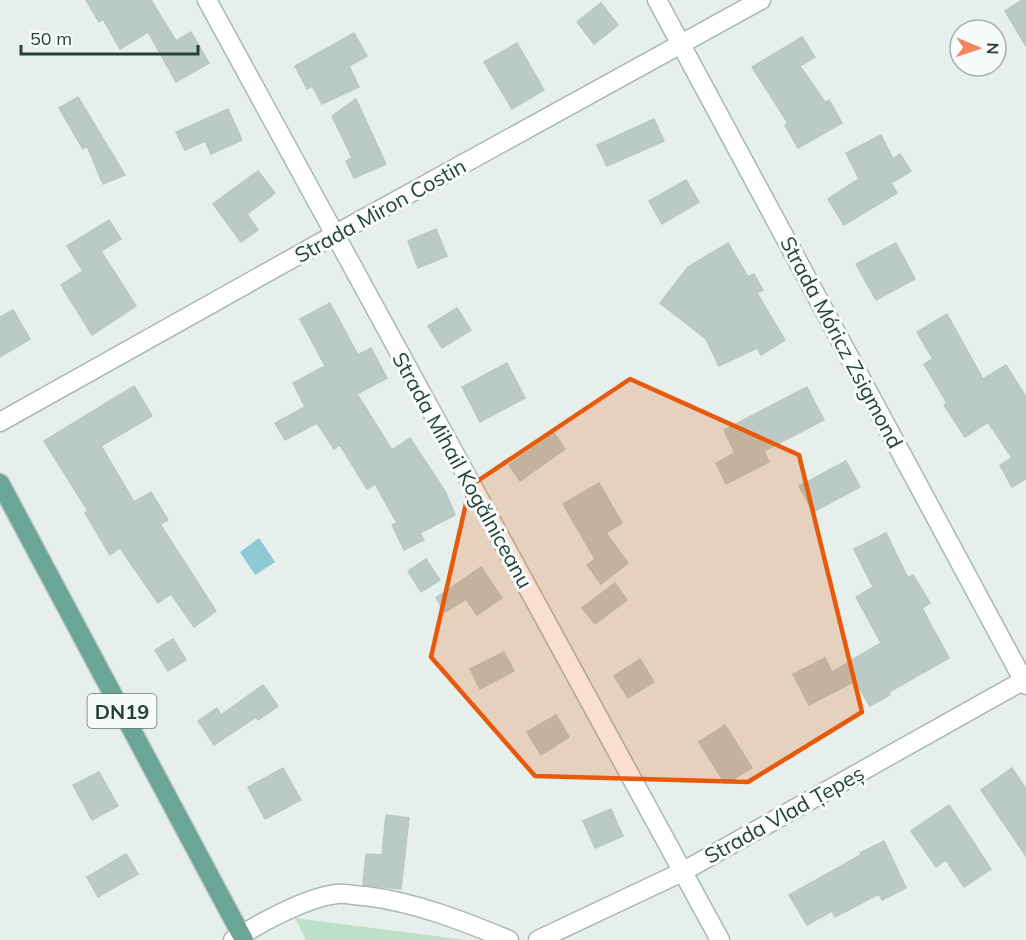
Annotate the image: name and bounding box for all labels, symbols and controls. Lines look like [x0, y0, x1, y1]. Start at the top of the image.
scale bar [21, 18, 198, 56]
north arrow [948, 18, 1008, 78]
text: 50 m [30, 27, 72, 50]
text: N [983, 42, 1003, 55]
street label: Strada Miron Costin [290, 152, 470, 268]
street label: Strada Móricz Zsigmond [775, 232, 909, 452]
street label: Strada Mihail Kogălniceanu [387, 347, 539, 593]
road number: DN19 [88, 694, 156, 728]
street label: Strada Vlad Țepeș [700, 759, 869, 870]

